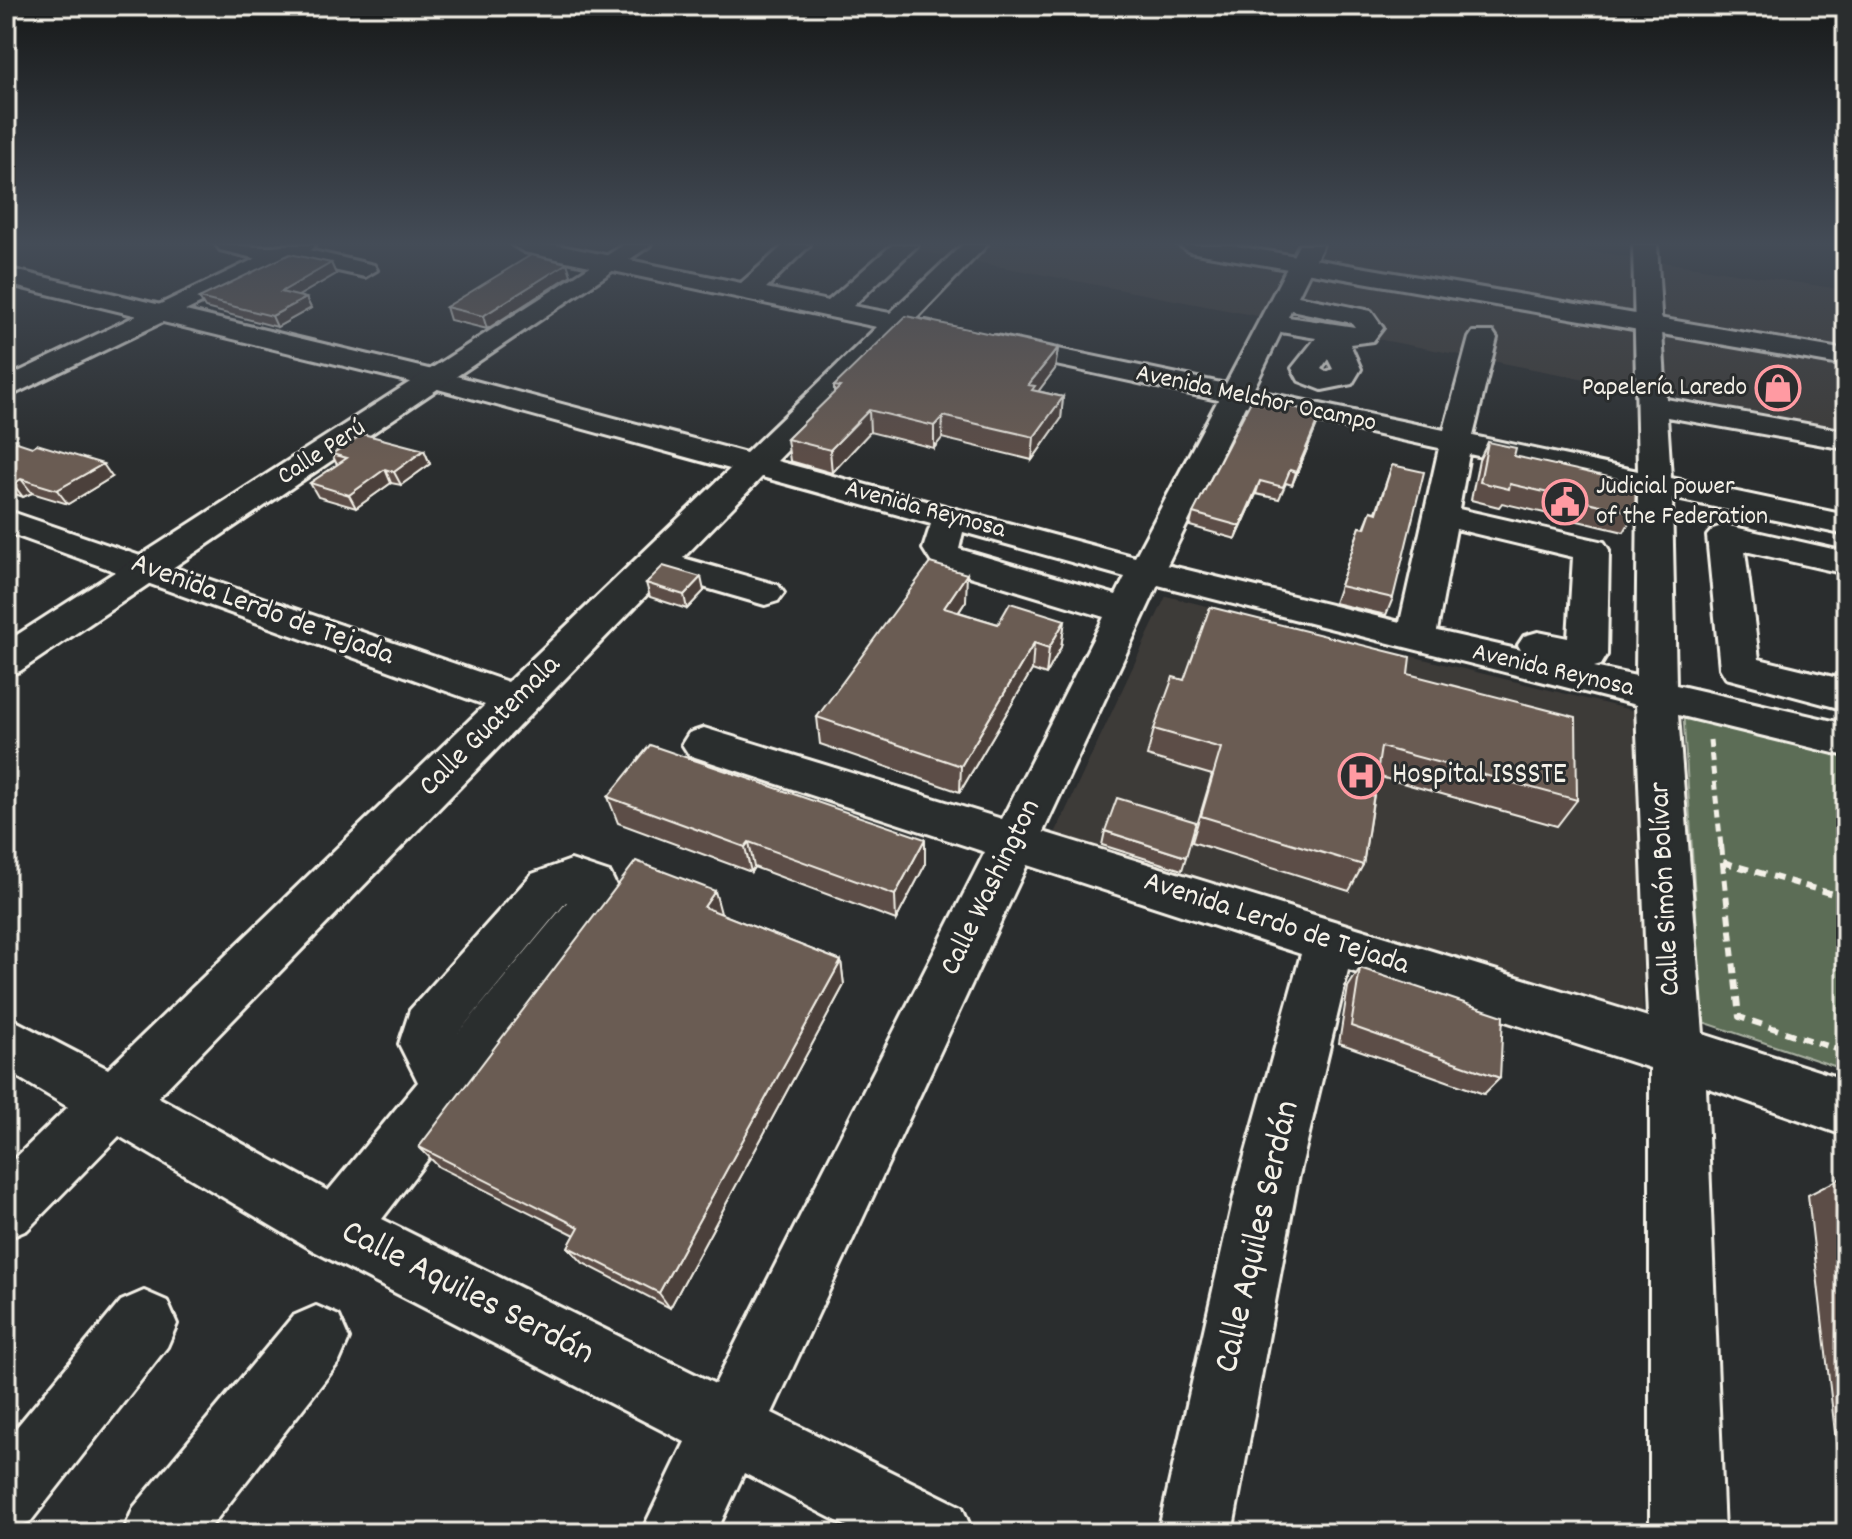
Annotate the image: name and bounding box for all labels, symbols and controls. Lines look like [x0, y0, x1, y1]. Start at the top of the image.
street label: Avenida Melchor Ocampo [1132, 355, 1380, 443]
shop icon: Papelería Laredo [1754, 364, 1802, 412]
place label: Papelería Laredo [1582, 370, 1747, 407]
street label: Calle Perú [270, 411, 374, 495]
place label: Judicial power of the Federation [1596, 469, 1768, 536]
street label: Avenida Reynosa [841, 471, 1010, 549]
public building icon: Judicial power of the Federation [1541, 478, 1589, 526]
street label: Avenida Lerdo de Tejada [125, 543, 400, 679]
street label: Avenida Reynosa [1468, 634, 1638, 708]
street label: Calle Guatemala [410, 646, 572, 808]
hospital icon: Hospital ISSSTE [1337, 752, 1385, 800]
place label: Hospital ISSSTE [1392, 755, 1567, 798]
street label: Calle Simón Bolívar [1640, 781, 1694, 997]
street label: Calle Washington [931, 792, 1053, 984]
street label: Avenida Lerdo de Tejada [1138, 862, 1415, 988]
street label: Calle Aquiles Serdán [1202, 1096, 1316, 1378]
street label: Calle Aquiles Serdán [331, 1208, 603, 1380]

